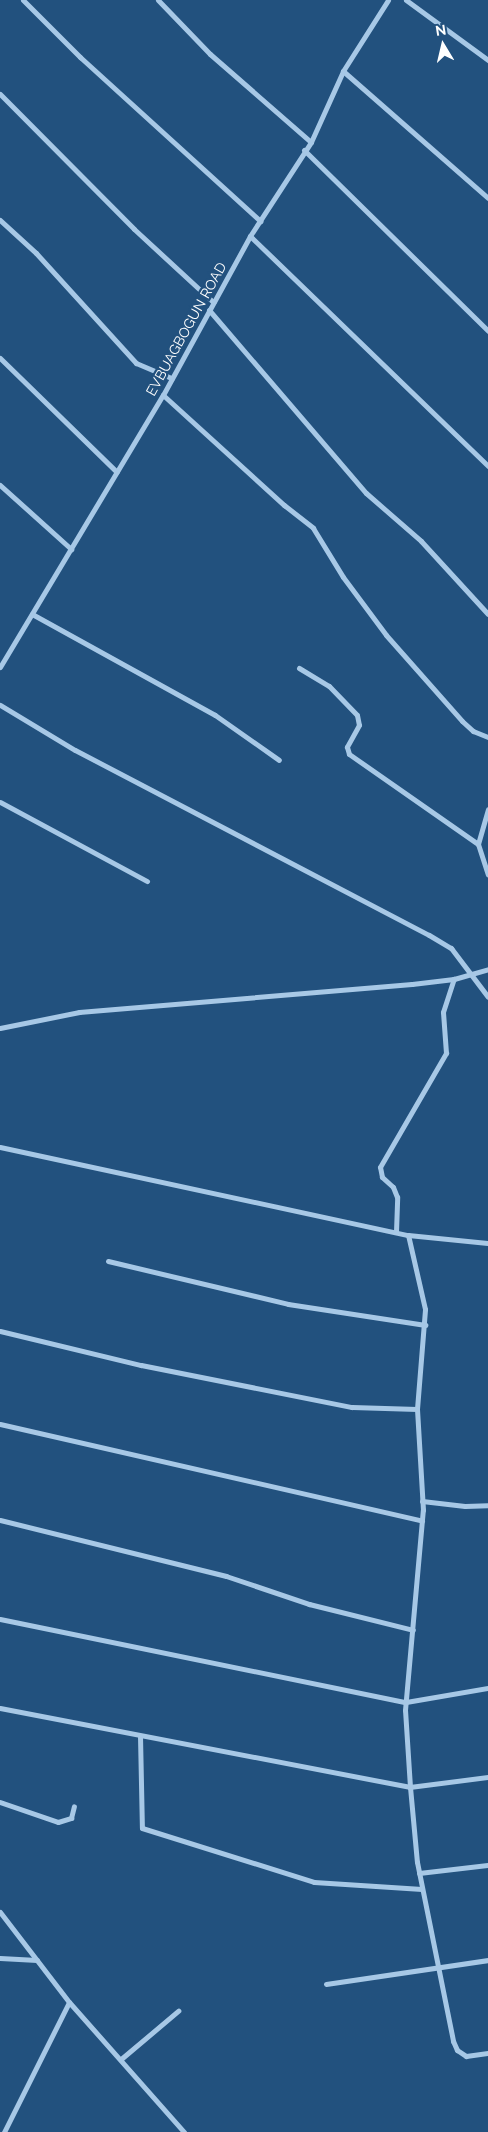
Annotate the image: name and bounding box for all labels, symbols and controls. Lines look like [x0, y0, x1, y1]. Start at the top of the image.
north arrow [418, 20, 468, 70]
text: N [434, 21, 447, 39]
street label: EVBUAGBOGUN ROAD [142, 259, 230, 399]

